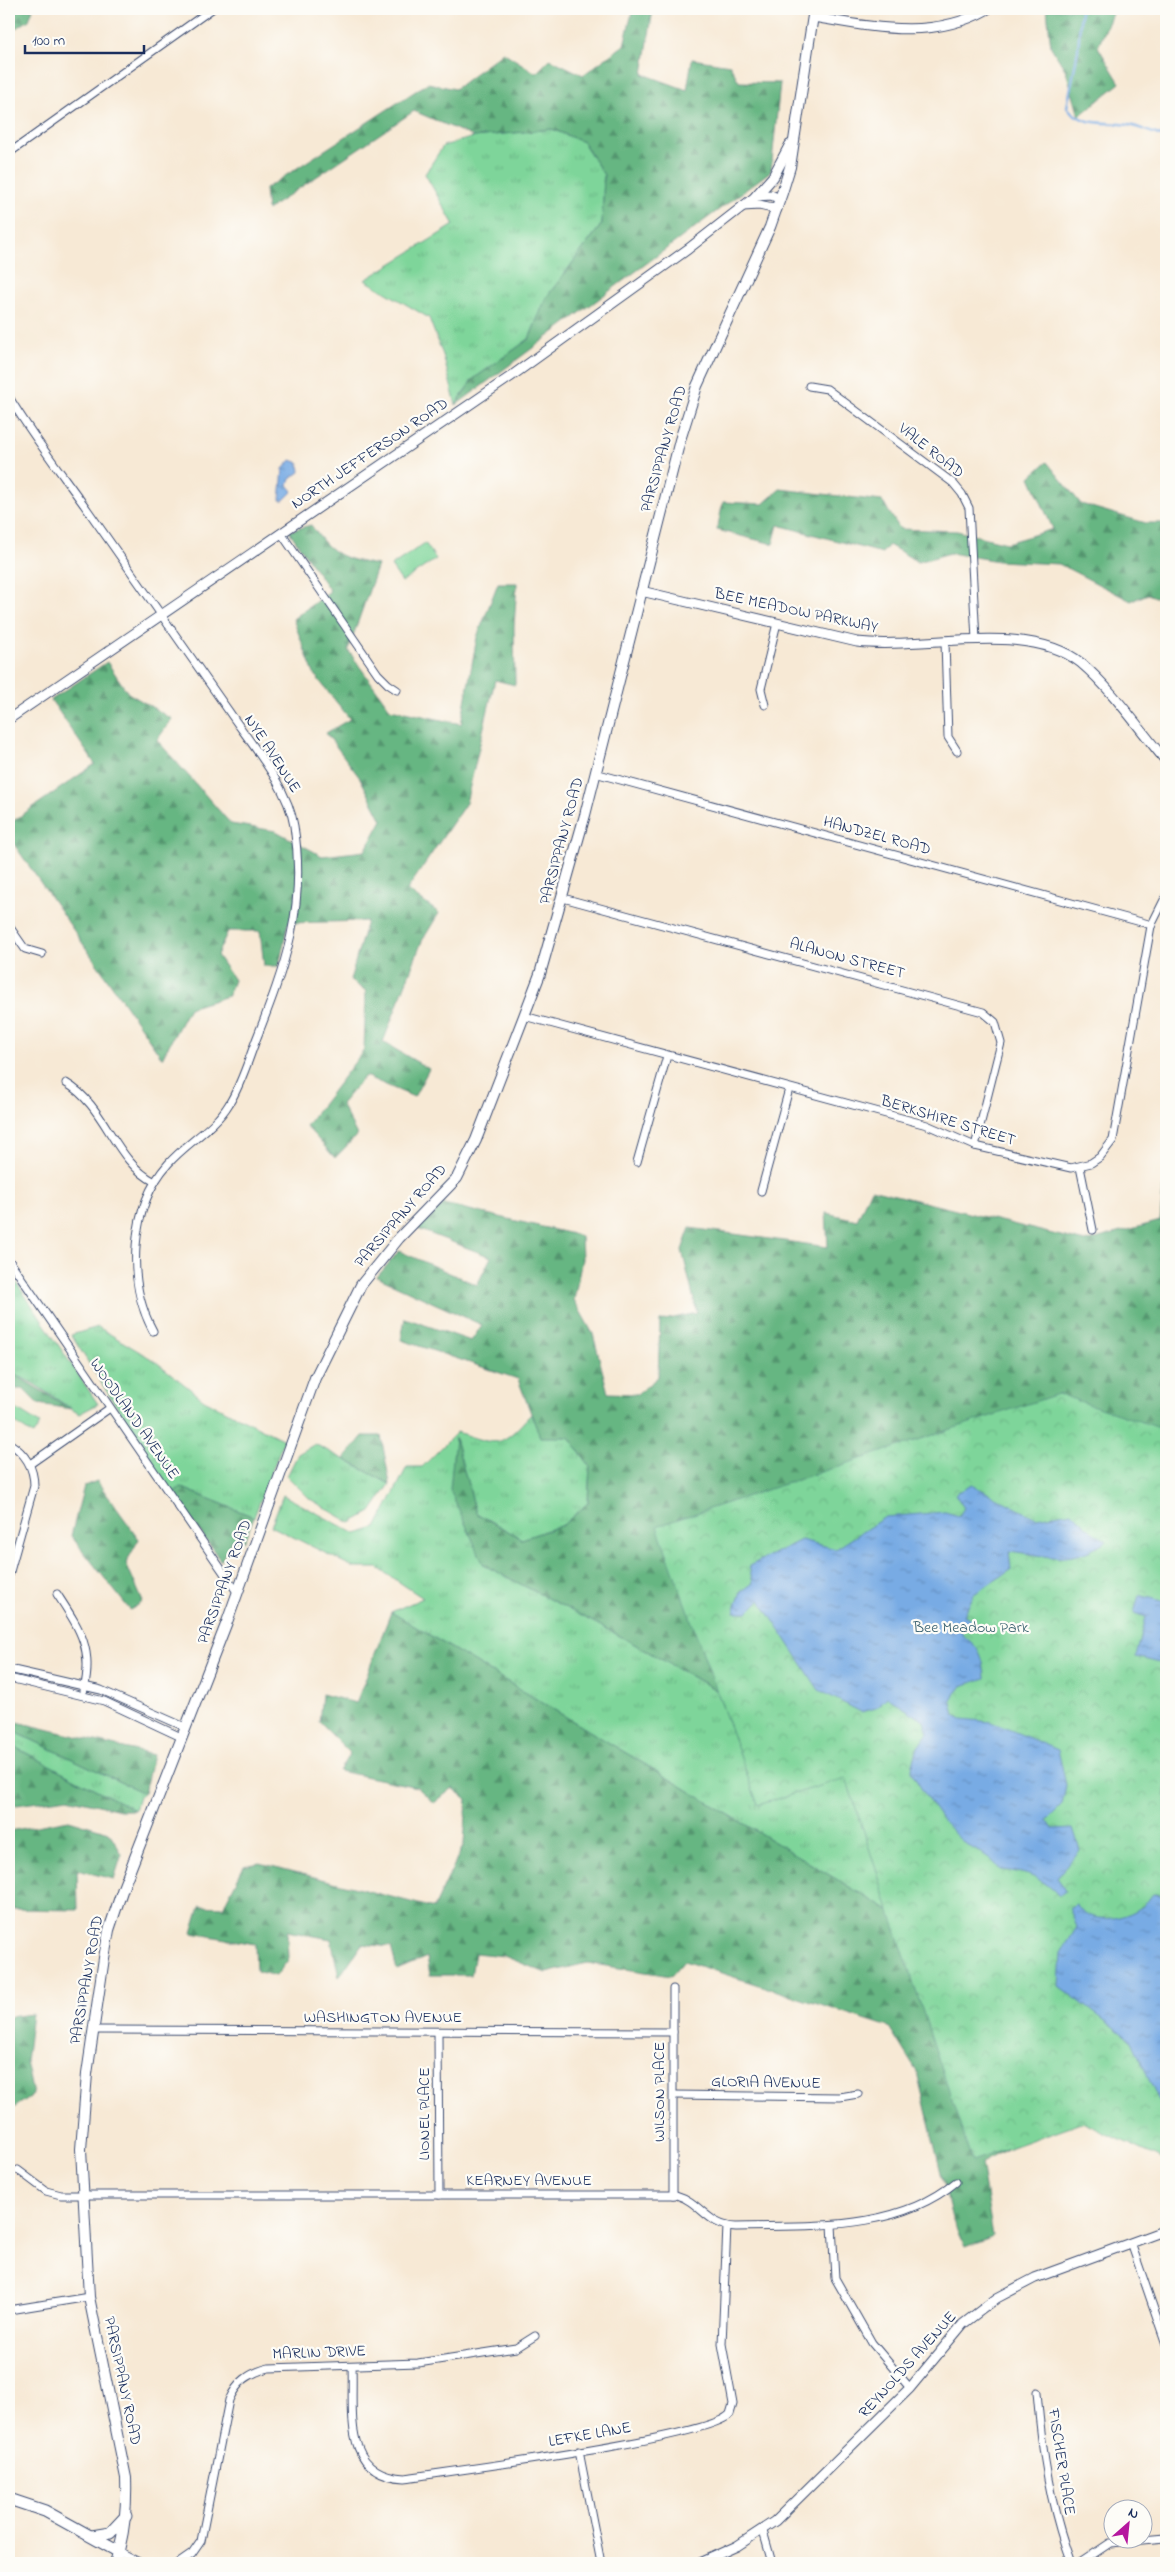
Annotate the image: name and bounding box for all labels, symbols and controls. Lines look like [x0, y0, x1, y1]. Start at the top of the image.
scale bar [25, 22, 144, 54]
text: 100 m [32, 30, 65, 52]
street label: PARSIPPANY ROAD [634, 383, 694, 515]
street label: NORTH JEFFERSON ROAD [287, 392, 453, 516]
street label: VALE ROAD [892, 417, 969, 485]
street label: BEE MEADOW PARKWAY [711, 582, 881, 640]
street label: NYE AVENUE [238, 710, 306, 798]
street label: PARSIPPANY ROAD [533, 775, 591, 907]
street label: HANDZEL ROAD [820, 810, 934, 862]
street label: ALANON STREET [787, 932, 907, 986]
street label: BERKSHIRE STREET [877, 1089, 1018, 1153]
street label: PARSIPPANY ROAD [349, 1159, 453, 1273]
street label: WOODLAND AVENUE [83, 1354, 185, 1484]
street label: PARSIPPANY ROAD [191, 1516, 259, 1648]
park label: Bee Meadow Park [912, 1616, 1030, 1640]
street label: PARSIPPANY ROAD [64, 1914, 110, 2046]
street label: WASHINGTON AVENUE [304, 2006, 462, 2030]
street label: WILSON PLACE [648, 2042, 672, 2142]
street label: LIONEL PLACE [413, 2067, 437, 2161]
street label: GLORIA AVENUE [711, 2070, 821, 2096]
street label: KEARNEY AVENUE [466, 2169, 592, 2193]
street label: REYNOLDS AVENUE [853, 2306, 963, 2424]
street label: PARSIPPANY ROAD [97, 2315, 147, 2447]
street label: MARLIN DRIVE [272, 2339, 366, 2367]
street label: FISCHER PLACE [1041, 2406, 1081, 2517]
street label: LEFKE LANE [547, 2416, 633, 2454]
north arrow [1102, 2500, 1152, 2550]
text: N [1124, 2502, 1142, 2525]

